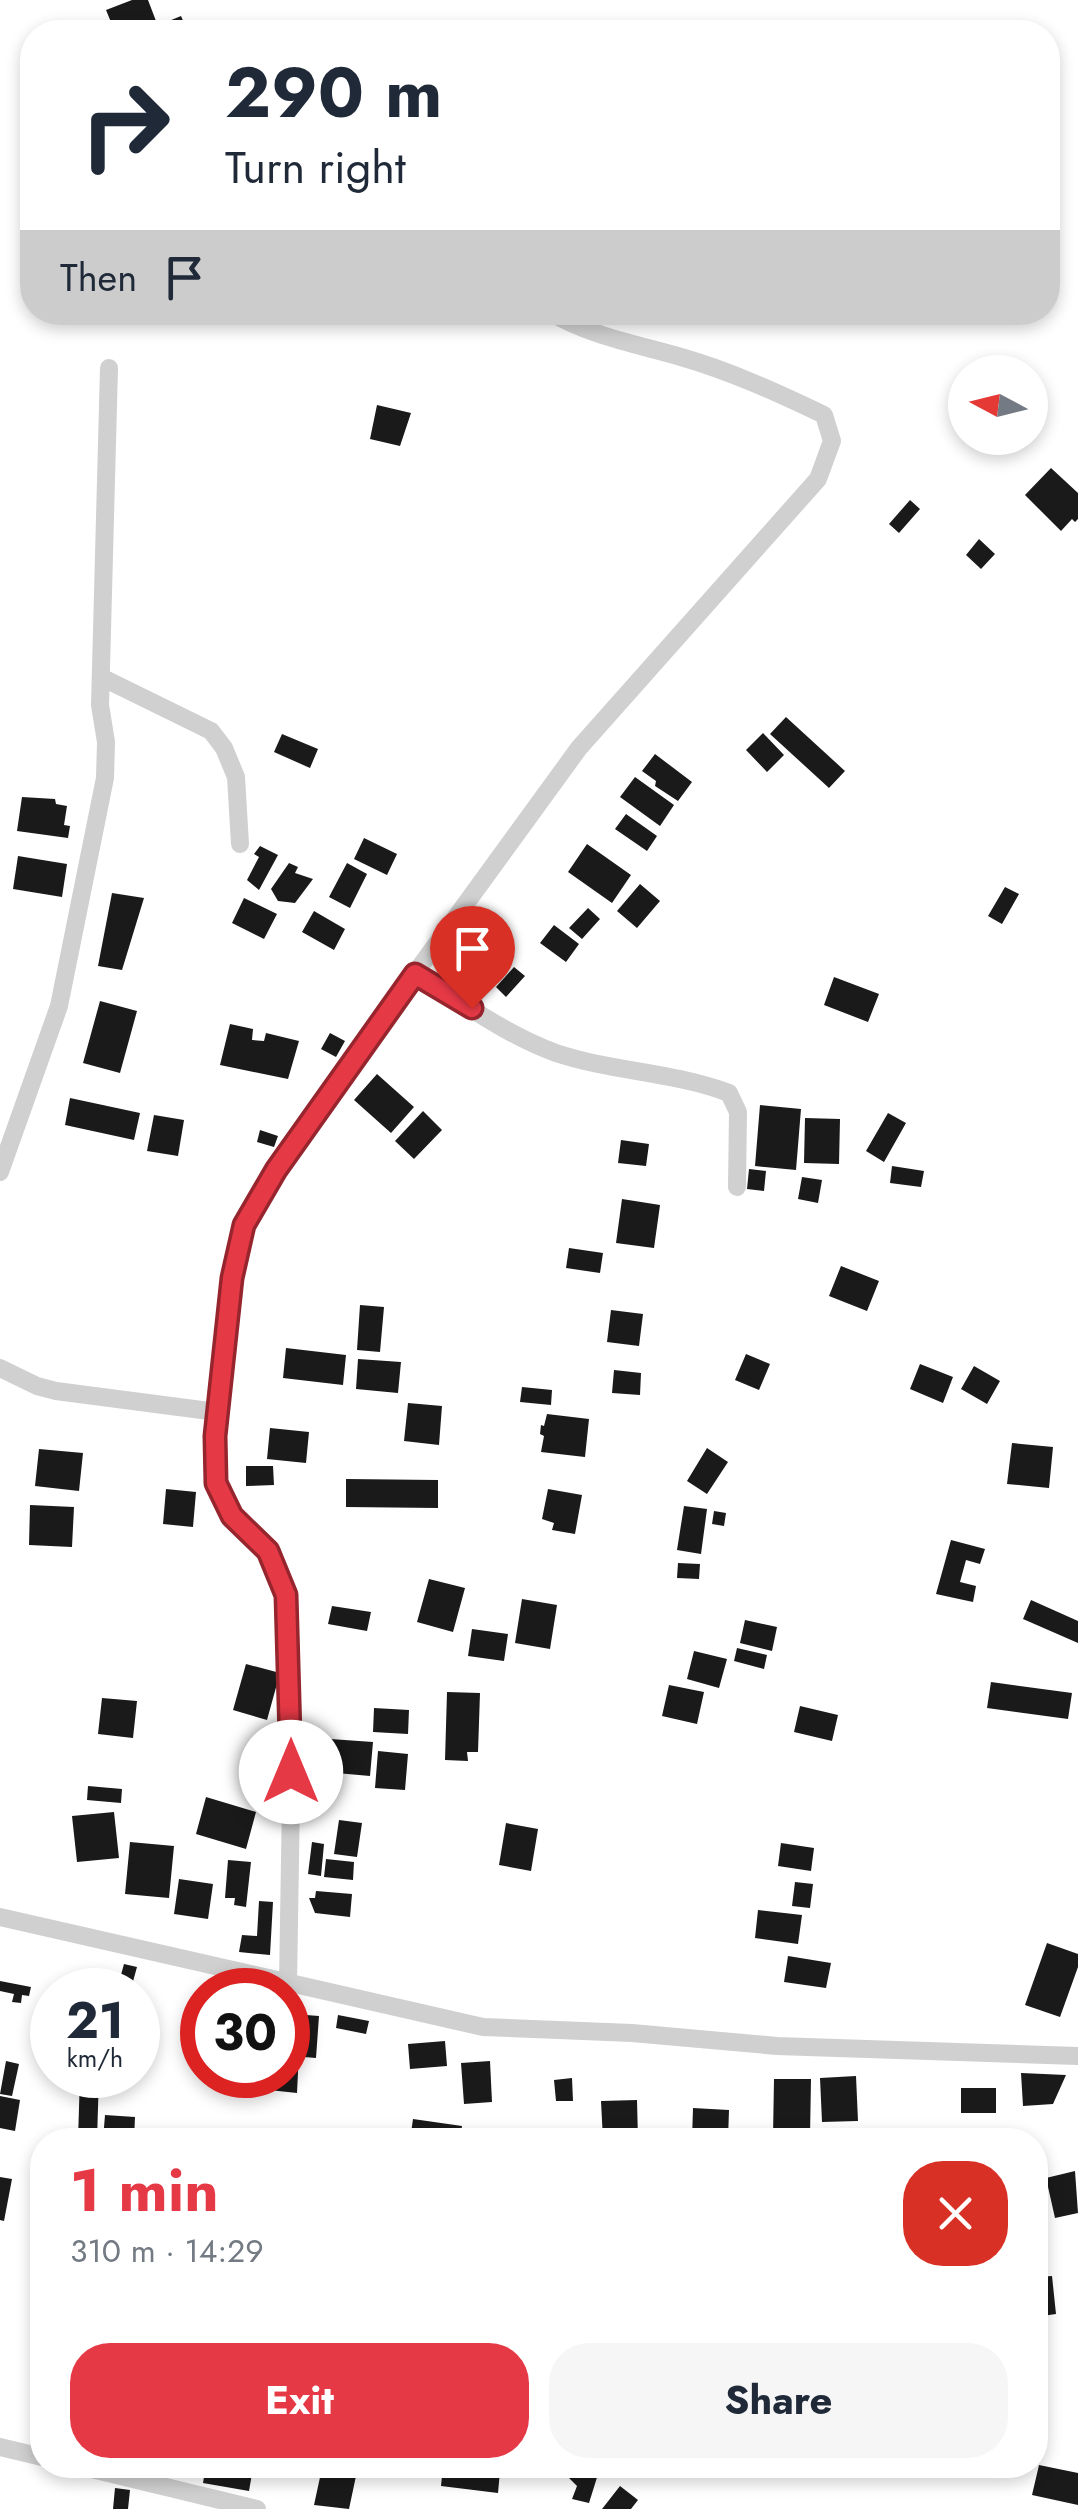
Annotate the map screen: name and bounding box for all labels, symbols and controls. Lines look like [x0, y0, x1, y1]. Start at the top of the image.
text: 290 m [225, 42, 443, 143]
icon: right [60, 60, 190, 190]
text: Turn right [225, 135, 406, 200]
text: Then [60, 250, 137, 305]
icon: arrive [157, 250, 212, 305]
north arrow [948, 355, 1048, 455]
map controls [948, 355, 1048, 455]
pin [430, 906, 515, 1009]
icon: arrive [445, 921, 500, 976]
position arrow [239, 1720, 343, 1824]
speed limit sign: 30 [180, 1968, 310, 2098]
text: 21 [66, 1984, 124, 2057]
text: km/h [67, 2040, 123, 2076]
text: 1 min [70, 2147, 219, 2234]
button: close [903, 2161, 1008, 2266]
text: 310 m · 14:29 [70, 2228, 264, 2274]
button: Exit [70, 2343, 529, 2458]
button: Share [549, 2343, 1008, 2458]

